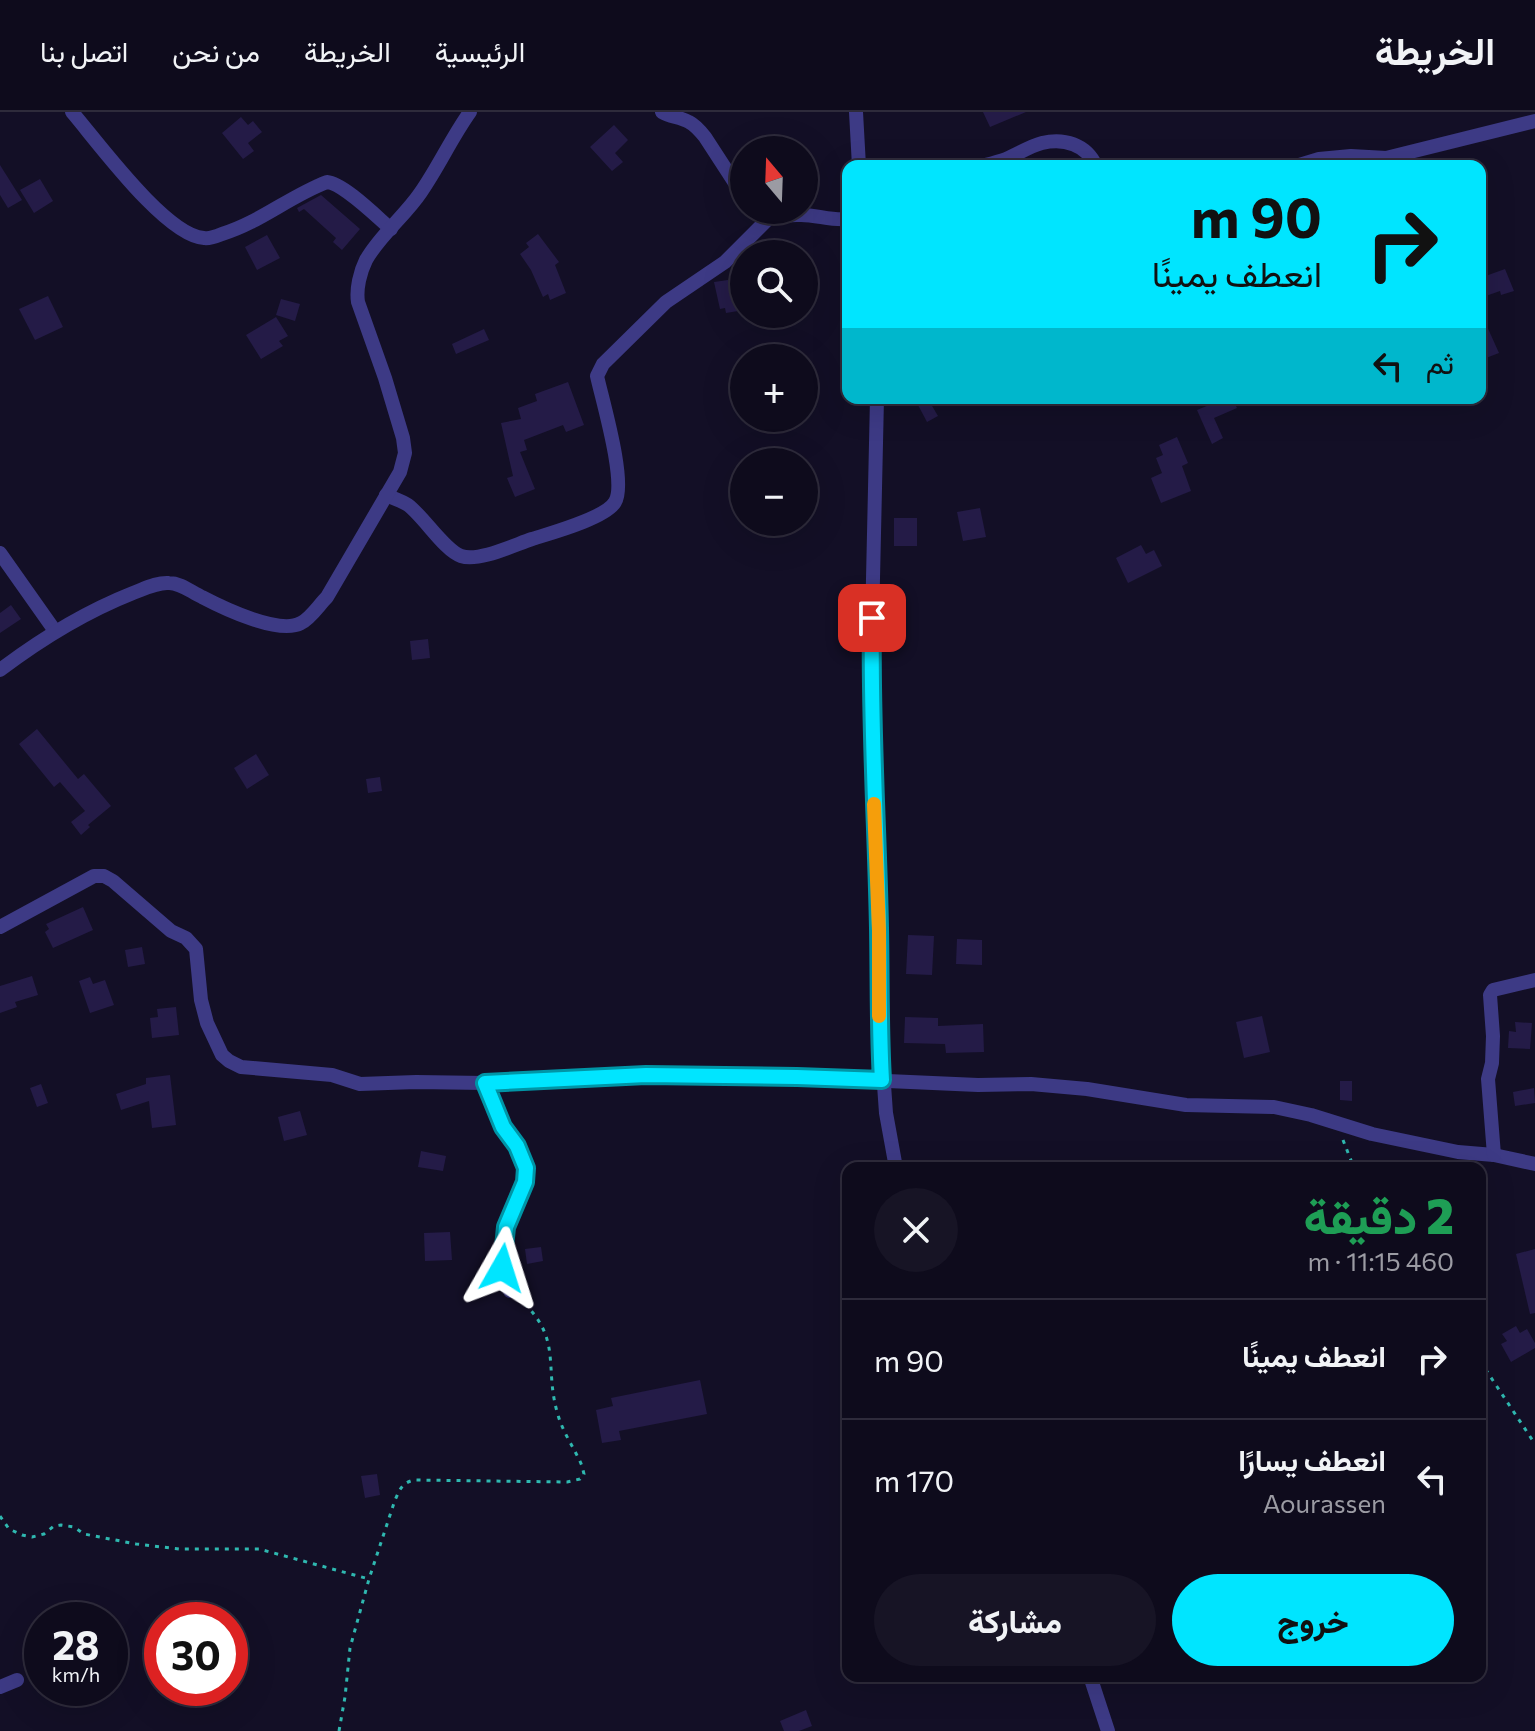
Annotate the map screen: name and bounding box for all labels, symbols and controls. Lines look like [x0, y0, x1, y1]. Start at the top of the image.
text: الخريطة [1375, 26, 1495, 73]
text: اتصل بنا [40, 34, 128, 68]
text: من نحن [172, 34, 260, 68]
text: الخريطة [304, 34, 391, 68]
text: الرئيسية [435, 34, 525, 68]
north arrow [730, 136, 818, 224]
map controls [730, 136, 818, 536]
text: 90 m [1191, 181, 1322, 250]
icon: right [1350, 192, 1454, 296]
button: search [730, 240, 818, 328]
text: انعطف يمينًا [1152, 250, 1322, 294]
text: ثم [1426, 343, 1454, 380]
button: + [730, 344, 818, 432]
icon: left [1366, 344, 1410, 388]
button: − [730, 448, 818, 536]
pin [838, 584, 906, 652]
icon: arrive [850, 596, 894, 640]
text: 2 دقيقة [1303, 1185, 1454, 1244]
button: close [874, 1188, 958, 1272]
position arrow [460, 1226, 544, 1310]
text: 460 m · 11:15 [1307, 1245, 1454, 1276]
text: انعطف يمينًا [1242, 1336, 1386, 1373]
icon: right [1410, 1337, 1454, 1381]
text: 90 m [874, 1341, 944, 1378]
text: انعطف يسارًا [1238, 1440, 1386, 1477]
icon: left [1410, 1457, 1454, 1501]
text: 170 m [874, 1461, 954, 1498]
text: Aourassen [1263, 1487, 1386, 1518]
button: مشاركة [874, 1574, 1156, 1666]
button: خروج [1172, 1574, 1454, 1666]
speed limit sign: 30 [144, 1602, 248, 1706]
text: 28 [52, 1619, 100, 1668]
text: km/h [52, 1662, 100, 1686]

